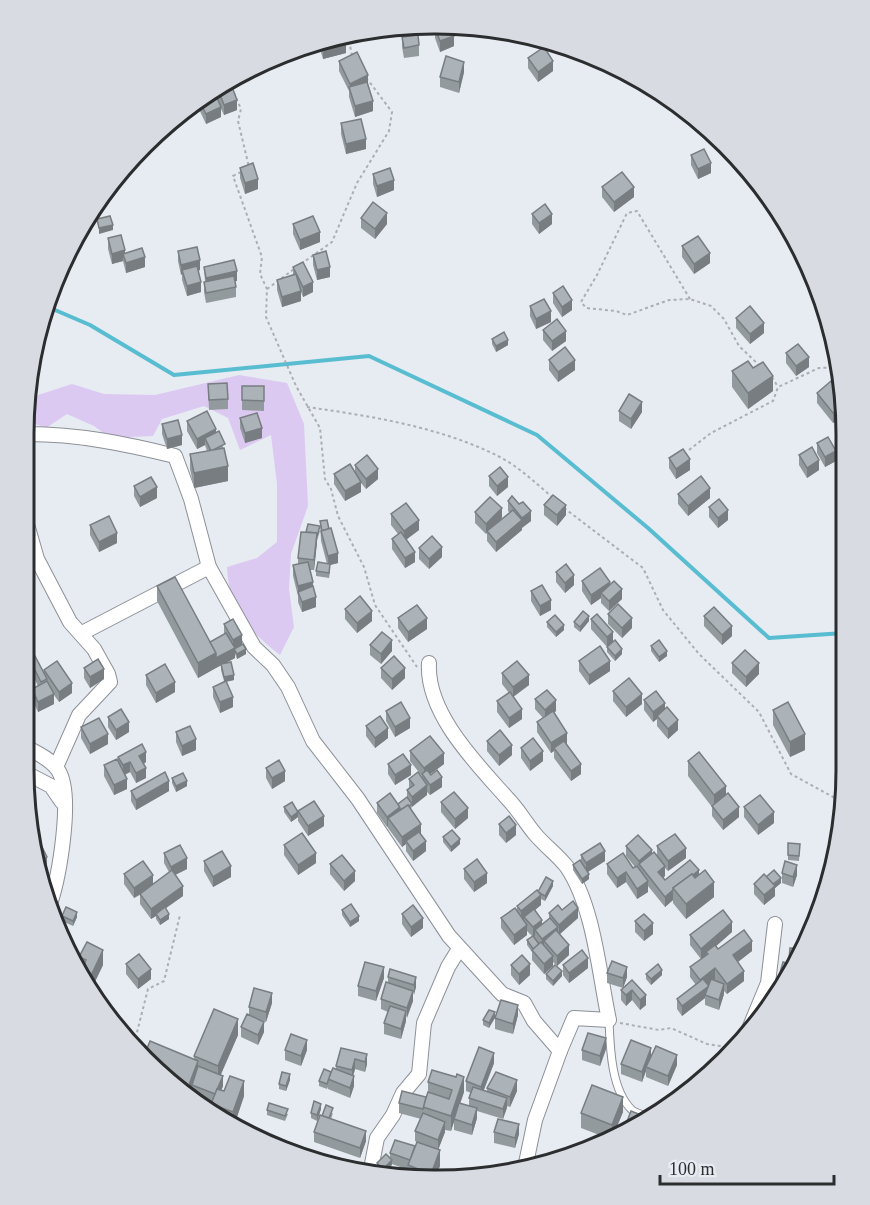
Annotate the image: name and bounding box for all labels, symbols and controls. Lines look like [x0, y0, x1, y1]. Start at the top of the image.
scale bar [660, 1148, 834, 1186]
text: 100 m [669, 1159, 715, 1179]

